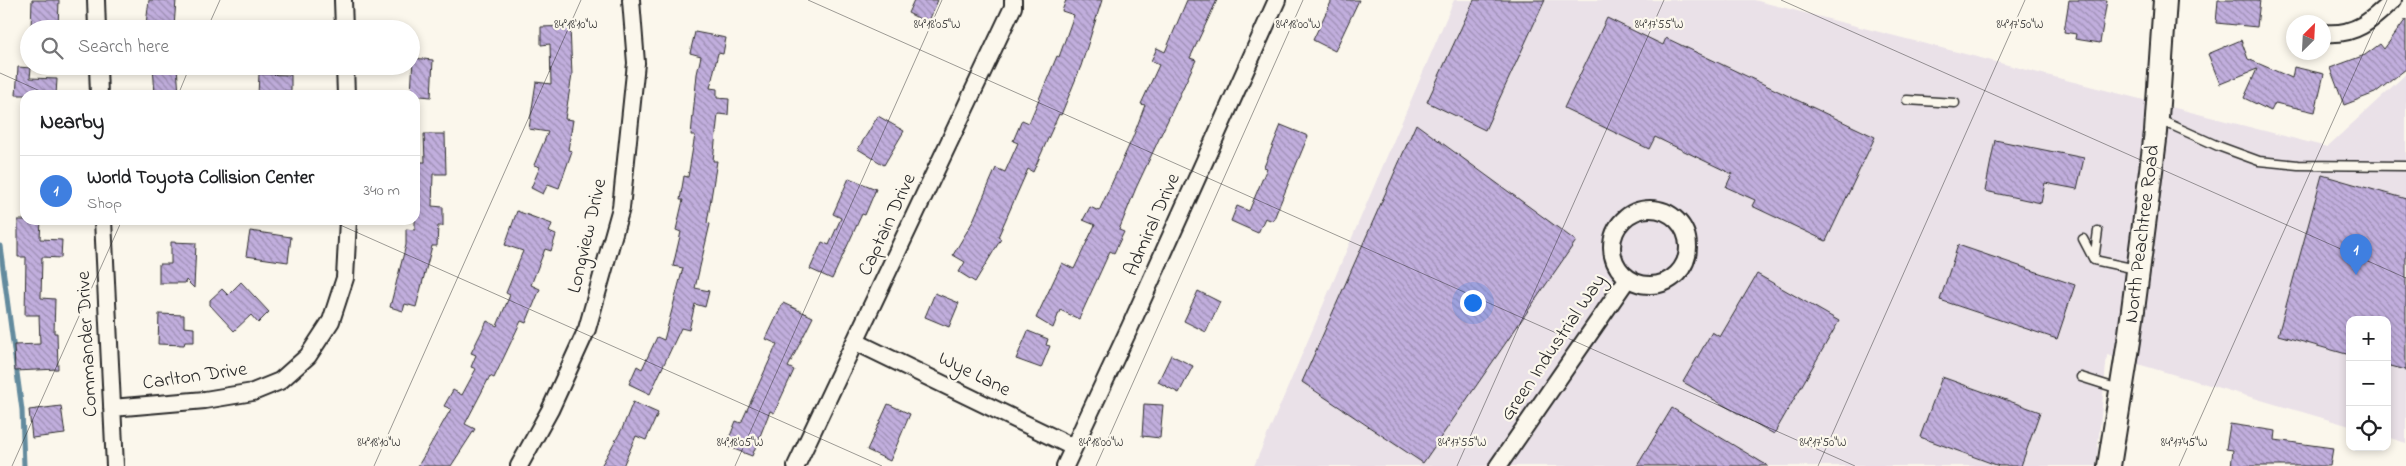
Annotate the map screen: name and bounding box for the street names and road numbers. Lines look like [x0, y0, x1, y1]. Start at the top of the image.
street label: North Peachtree Road [2118, 143, 2168, 325]
street label: Captain Drive [852, 169, 924, 281]
street label: Admiral Drive [1117, 169, 1189, 281]
street label: Longview Drive [561, 176, 616, 296]
street label: Green Industrial Way [1494, 269, 1614, 427]
street label: Commander Drive [70, 270, 106, 418]
street label: Wye Lane [933, 345, 1015, 405]
street label: Carlton Drive [141, 355, 249, 399]

